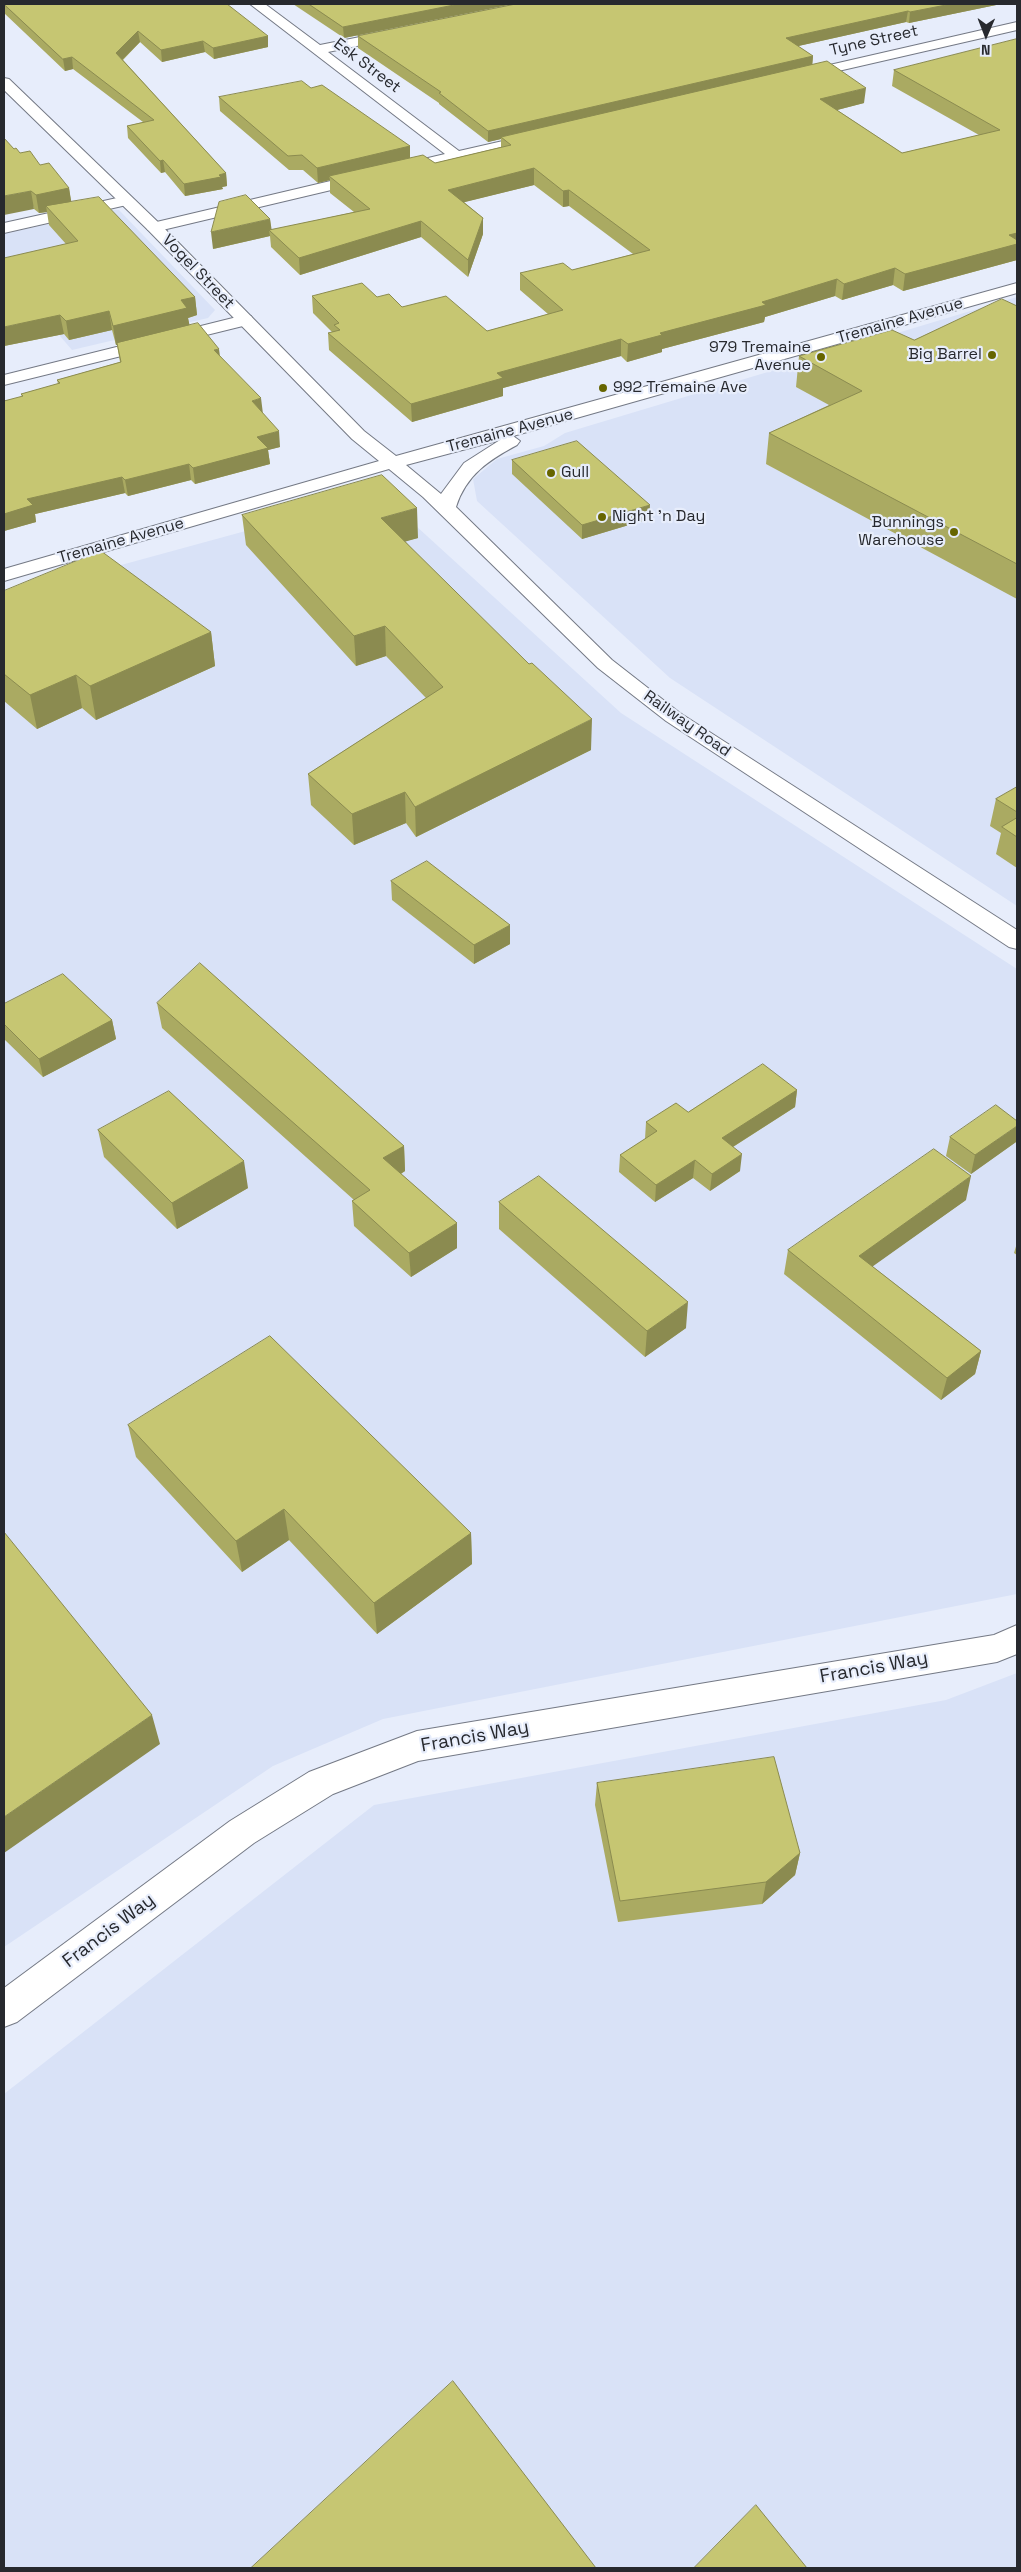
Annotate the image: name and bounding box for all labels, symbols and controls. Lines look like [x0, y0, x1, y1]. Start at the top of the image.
north arrow [961, 10, 1011, 60]
street label: Tyne Street [828, 21, 920, 61]
street label: Esk Street [330, 35, 404, 97]
text: N [981, 41, 991, 59]
street label: Vogel Street [158, 231, 238, 313]
street label: Tremaine Avenue [835, 294, 965, 348]
place label: 979 Tremaine Avenue [709, 338, 811, 376]
place label: Big Barrel [908, 345, 982, 365]
marker: Big Barrel [986, 349, 998, 361]
marker: 979 Tremaine Avenue [815, 351, 827, 363]
place label: 992 Tremaine Ave [613, 378, 748, 398]
marker: 992 Tremaine Ave [597, 382, 609, 394]
street label: Tremaine Avenue [445, 405, 575, 457]
place label: Gull [561, 463, 589, 483]
marker: Gull [545, 467, 557, 479]
place label: Night 'n Day [612, 507, 705, 527]
marker: Night 'n Day [596, 511, 608, 523]
place label: Bunnings Warehouse [858, 513, 944, 551]
street label: Tremaine Avenue [56, 514, 186, 568]
marker: Bunnings Warehouse [948, 526, 960, 538]
street label: Railway Road [640, 687, 734, 761]
street label: Francis Way [818, 1647, 930, 1689]
street label: Francis Way [419, 1716, 531, 1758]
street label: Francis Way [58, 1889, 160, 1973]

